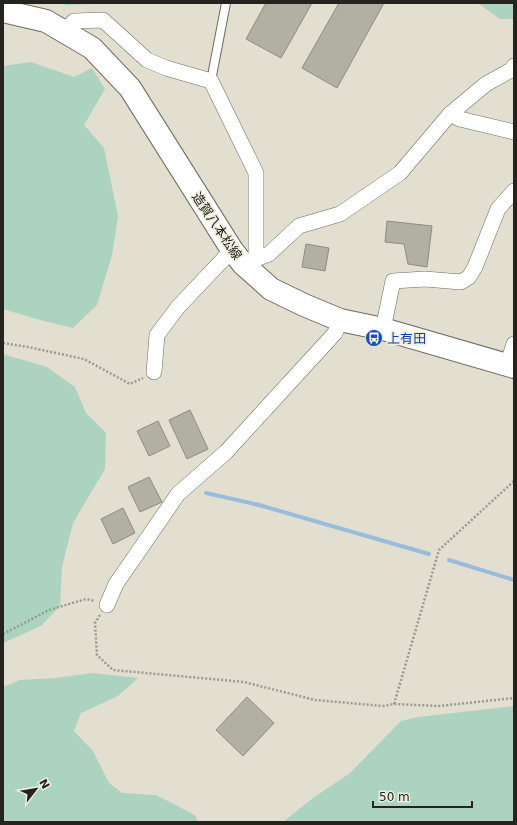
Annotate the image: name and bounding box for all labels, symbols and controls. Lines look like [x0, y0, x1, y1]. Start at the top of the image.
street label: 造賀八本松線 [189, 189, 245, 263]
bus stop icon: 上有田 [364, 328, 384, 348]
place label: 上有田 [387, 331, 426, 346]
north arrow [16, 769, 56, 809]
text: N [36, 777, 52, 791]
scale bar [373, 783, 472, 809]
text: 50 m [379, 790, 410, 804]

